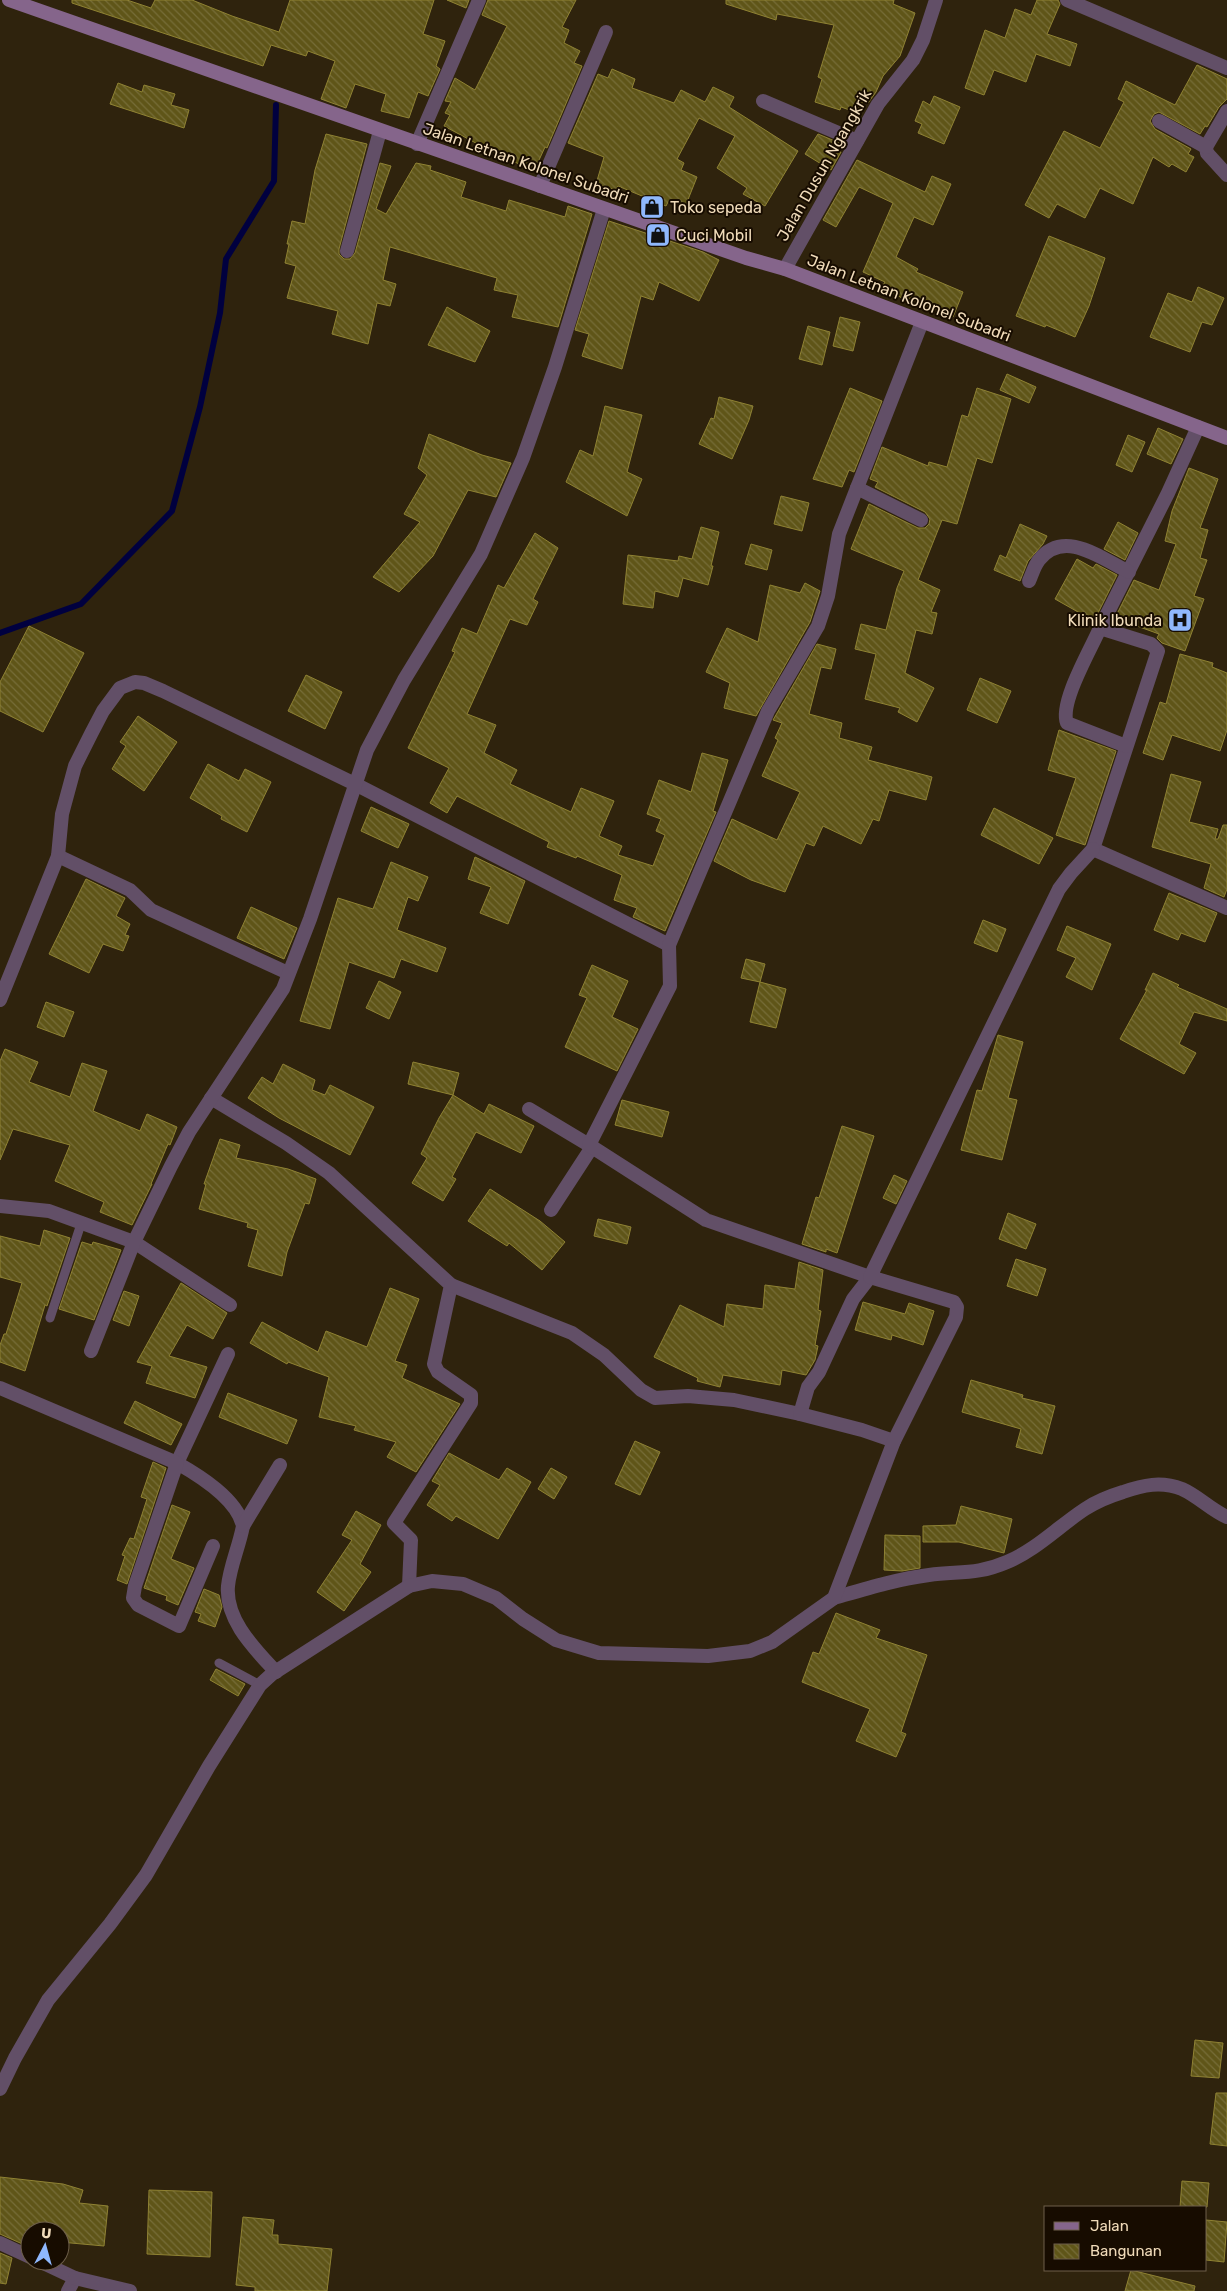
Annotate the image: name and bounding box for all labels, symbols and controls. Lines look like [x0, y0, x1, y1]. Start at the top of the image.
street label: Jalan Dusun Ngangkrik [773, 85, 876, 244]
street label: Jalan Letnan Kolonel Subadri [420, 119, 632, 207]
shop icon: Toko sepeda [639, 194, 665, 220]
place label: Toko sepeda [670, 198, 762, 217]
shop icon: Cuci Mobil [645, 222, 671, 248]
place label: Cuci Mobil [676, 226, 752, 245]
street label: Jalan Letnan Kolonel Subadri [804, 250, 1014, 346]
hospital icon: Klinik Ibunda [1167, 607, 1193, 633]
place label: Klinik Ibunda [1067, 611, 1162, 630]
legend [1044, 2206, 1207, 2271]
text: Jalan [1090, 2217, 1129, 2235]
north arrow [20, 2221, 70, 2271]
text: U [40, 2225, 52, 2243]
text: Bangunan [1090, 2242, 1162, 2260]

